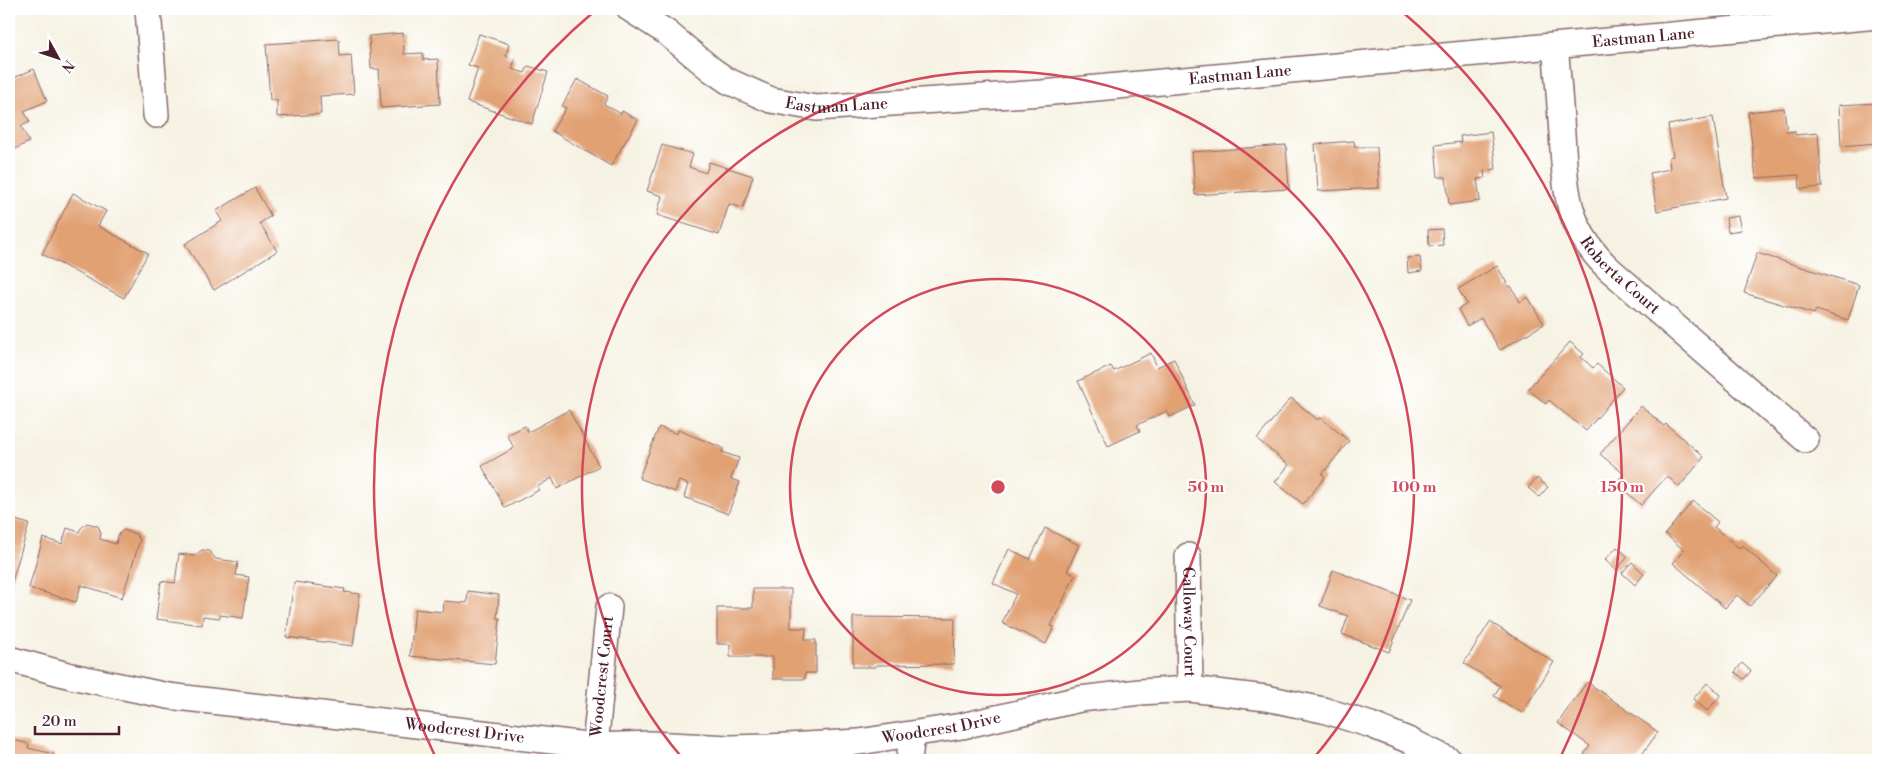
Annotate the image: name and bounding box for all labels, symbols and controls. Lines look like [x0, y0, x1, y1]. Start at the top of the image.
street label: Eastman Lane [1591, 23, 1696, 52]
north arrow [32, 32, 82, 82]
text: N [57, 56, 78, 76]
street label: Eastman Lane [1188, 60, 1293, 89]
street label: Eastman Lane [784, 93, 889, 118]
street label: Roberta Court [1575, 233, 1664, 319]
centre of rings [989, 478, 1007, 496]
text: 50 m [1188, 478, 1224, 497]
text: 100 m [1392, 478, 1437, 497]
text: 150 m [1600, 478, 1644, 497]
street label: Galloway Court [1178, 567, 1200, 678]
street label: Woodcrest Court [586, 614, 618, 739]
scale bar [35, 704, 119, 736]
street label: Woodcrest Drive [879, 707, 1003, 748]
text: 20 m [42, 712, 77, 731]
street label: Woodcrest Drive [403, 714, 526, 748]

